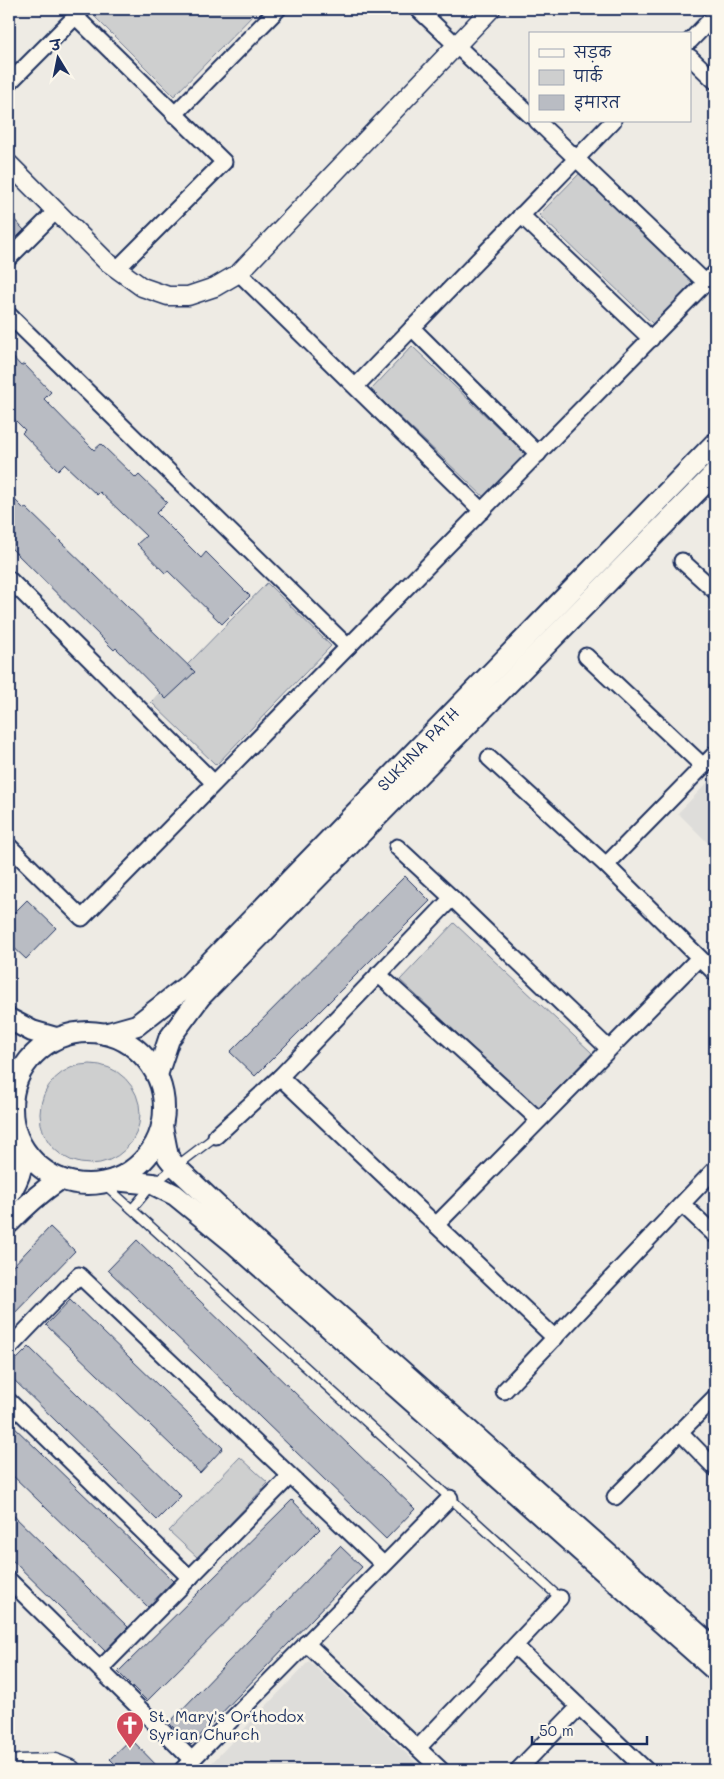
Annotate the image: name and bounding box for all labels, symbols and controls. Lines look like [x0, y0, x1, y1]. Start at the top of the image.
north arrow [32, 32, 82, 82]
legend [529, 32, 692, 122]
text: उ [47, 34, 64, 55]
text: सड़क [573, 42, 612, 63]
text: पार्क [573, 65, 604, 86]
text: इमारत [574, 92, 621, 112]
street label: SUKHNA PATH [372, 702, 463, 795]
place label: St. Mary's Orthodox Syrian Church [149, 1705, 304, 1744]
church icon: St. Mary's Orthodox Syrian Church [115, 1710, 145, 1749]
scale bar [532, 1714, 646, 1746]
text: 50 m [539, 1720, 574, 1740]

